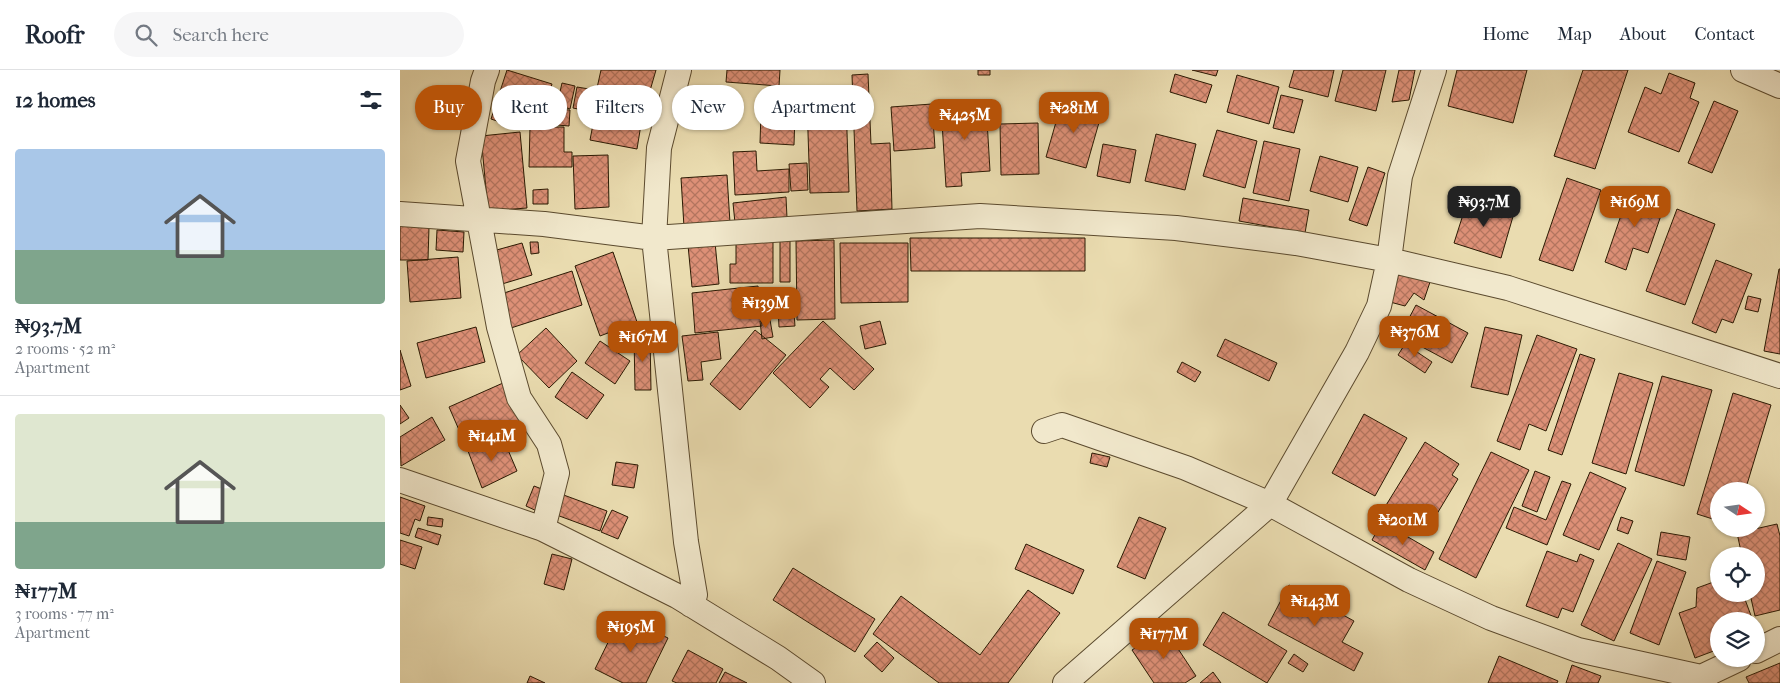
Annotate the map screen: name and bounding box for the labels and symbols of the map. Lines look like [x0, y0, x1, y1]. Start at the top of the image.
pin: ₦281M [1039, 92, 1109, 134]
pin: ₦425M [930, 98, 1000, 141]
pin: ₦93.7M [1443, 186, 1525, 228]
pin: ₦169M [1600, 186, 1670, 228]
pin: ₦139M [731, 286, 801, 329]
pin: ₦376M [1380, 316, 1450, 358]
pin: ₦167M [608, 320, 678, 363]
pin: ₦141M [457, 420, 527, 462]
north arrow [1710, 482, 1765, 538]
pin: ₦201M [1368, 504, 1438, 546]
pin: ₦143M [1280, 584, 1350, 627]
pin: ₦195M [596, 610, 666, 653]
pin: ₦177M [1129, 618, 1199, 660]

